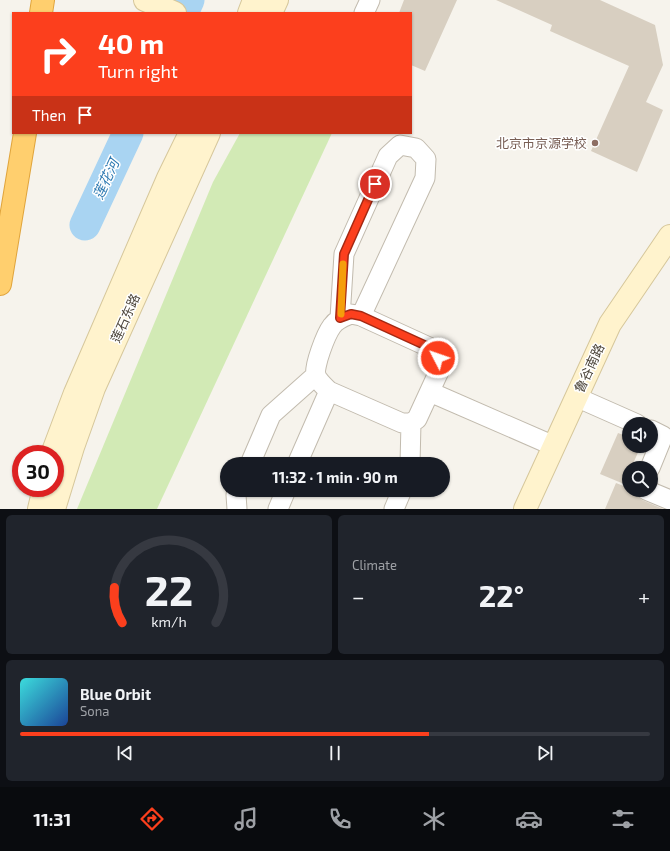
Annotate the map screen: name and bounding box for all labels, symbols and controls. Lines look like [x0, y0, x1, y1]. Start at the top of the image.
text: 40 m [98, 26, 164, 60]
icon: right [32, 28, 84, 80]
text: Turn right [98, 60, 178, 82]
icon: arrive [74, 104, 96, 126]
text: Then [32, 106, 66, 124]
place label: 北京市京源学校 [496, 135, 587, 151]
marker: 北京市京源学校 [590, 138, 600, 148]
water label: 莲花河 [89, 153, 123, 201]
pin [358, 167, 392, 201]
icon: arrive [364, 173, 386, 195]
street label: 莲石东路 [107, 291, 143, 345]
position arrow [417, 337, 459, 379]
street label: 鲁谷南路 [571, 341, 607, 395]
map controls [622, 417, 658, 497]
button: sound [622, 417, 658, 453]
speed limit sign: 30 [12, 445, 64, 497]
button: search [622, 461, 658, 497]
text: 11:32 · 1 min · 90 m [272, 468, 398, 486]
text: Climate [352, 557, 397, 573]
text: 22 [145, 563, 193, 613]
text: 22° [479, 577, 524, 613]
text: − [352, 583, 365, 609]
text: + [638, 583, 650, 609]
text: km/h [151, 612, 187, 629]
text: Blue Orbit [80, 685, 151, 703]
text: Sona [80, 703, 109, 719]
icon: previous [114, 742, 136, 764]
icon: pause [324, 742, 346, 764]
icon: next [534, 742, 556, 764]
icon: directions [138, 805, 166, 833]
icon: music [232, 805, 260, 833]
icon: phone [326, 805, 354, 833]
icon: climate [420, 805, 448, 833]
icon: car [515, 805, 543, 833]
icon: filters [609, 805, 637, 833]
text: 11:31 [33, 808, 71, 830]

